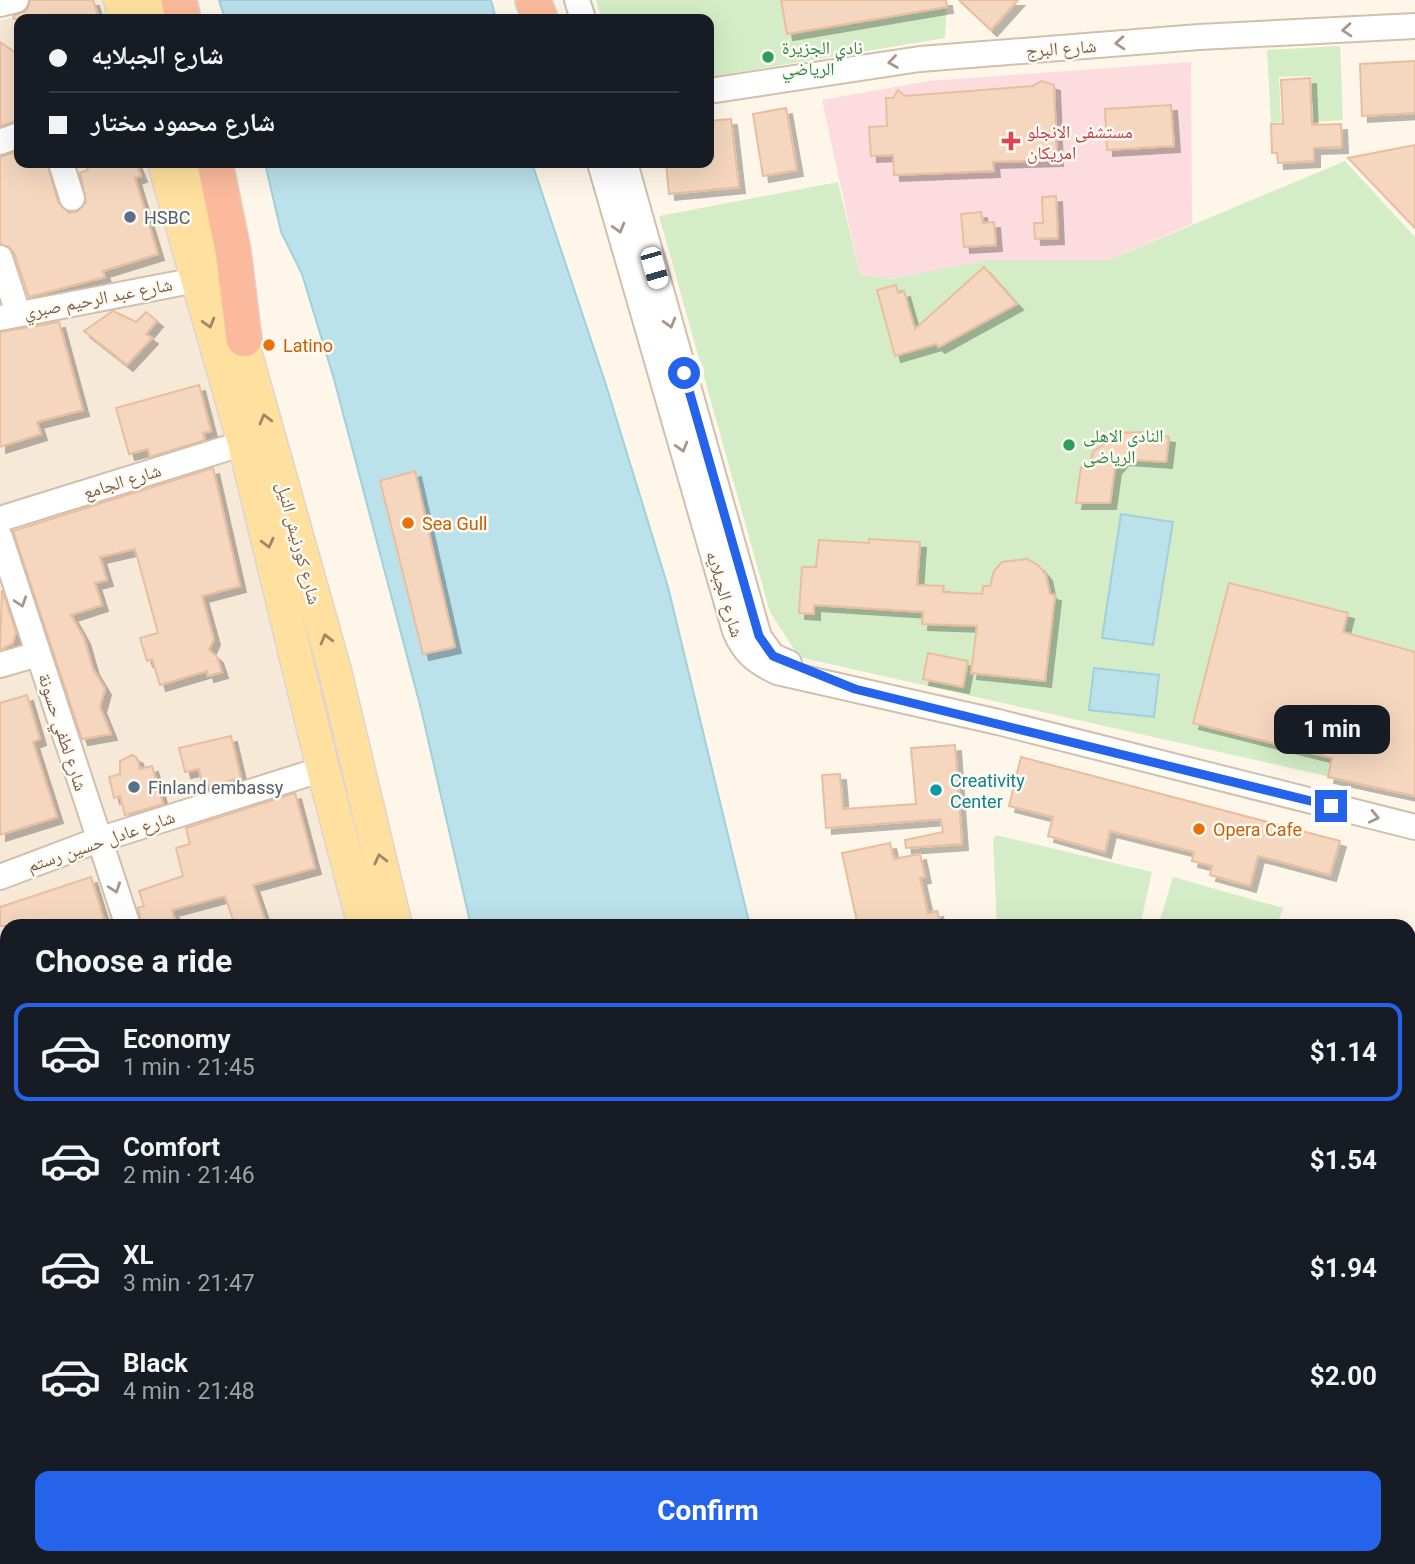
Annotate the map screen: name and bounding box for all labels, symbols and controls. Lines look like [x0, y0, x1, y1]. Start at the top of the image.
one-way arrow [1341, 22, 1352, 37]
street label: شارع البرج [1025, 35, 1097, 63]
one-way arrow [1114, 35, 1125, 50]
place label: نادي الجزيرة الرياضي [782, 37, 863, 83]
text: شارع الجبلايه [91, 40, 224, 70]
marker: نادي الجزيرة الرياضي [760, 49, 776, 65]
one-way arrow [887, 55, 899, 70]
text: شارع محمود مختار [91, 107, 275, 137]
place label: مستشفى الانجلو امريكان [1027, 121, 1133, 164]
marker: مستشفى الانجلو امريكان [1001, 131, 1021, 151]
place label: HSBC [144, 207, 190, 228]
marker: HSBC [122, 209, 138, 225]
one-way arrow [610, 222, 625, 234]
car [639, 245, 670, 291]
street label: شارع عبد الرحيم صبري [22, 273, 175, 327]
one-way arrow [200, 317, 215, 329]
one-way arrow [662, 317, 676, 329]
place label: Latino [283, 335, 333, 356]
marker: Latino [261, 337, 277, 353]
route start [668, 357, 700, 389]
one-way arrow [259, 413, 274, 425]
place label: النادى الاهلى الرياضى [1083, 425, 1163, 468]
marker: النادى الاهلى الرياضى [1061, 437, 1077, 453]
one-way arrow [673, 441, 688, 453]
street label: شارع الجامع [81, 459, 164, 505]
street label: شارع كورنيش النيل [272, 479, 325, 607]
place label: Sea Gull [422, 513, 487, 534]
marker: Sea Gull [400, 515, 416, 531]
one-way arrow [260, 536, 274, 548]
street label: شارع الجبلايه [701, 548, 748, 640]
one-way arrow [13, 595, 27, 608]
one-way arrow [320, 633, 334, 645]
street label: شارع لطفي حسونة [30, 670, 92, 795]
callout: 1 min [1273, 704, 1389, 754]
text: 1 min [1303, 716, 1361, 743]
place label: Creativity Center [950, 770, 1025, 812]
place label: Finland embassy [148, 777, 284, 798]
marker: Finland embassy [126, 779, 142, 795]
marker: Creativity Center [928, 782, 944, 798]
route end [1315, 790, 1347, 822]
street label: شارع عادل حسين رستم [24, 806, 178, 878]
one-way arrow [1368, 808, 1380, 823]
place label: Opera Cafe [1213, 819, 1302, 840]
marker: Opera Cafe [1191, 821, 1207, 837]
one-way arrow [374, 853, 388, 865]
one-way arrow [107, 881, 121, 893]
text: Choose a ride [35, 942, 232, 980]
icon: car [39, 1021, 102, 1084]
text: Economy [123, 1024, 230, 1054]
text: $1.14 [1310, 1037, 1377, 1067]
text: 1 min · 21:45 [123, 1054, 255, 1081]
icon: car [39, 1129, 102, 1192]
text: Comfort [123, 1132, 220, 1162]
text: $1.54 [1310, 1145, 1377, 1175]
text: 2 min · 21:46 [123, 1162, 255, 1189]
icon: car [39, 1237, 102, 1300]
text: XL [123, 1240, 154, 1270]
text: $1.94 [1310, 1253, 1377, 1283]
text: 3 min · 21:47 [123, 1270, 255, 1297]
icon: car [39, 1345, 102, 1408]
text: Black [123, 1348, 188, 1378]
text: $2.00 [1310, 1361, 1377, 1391]
text: 4 min · 21:48 [123, 1378, 255, 1405]
button: Confirm [35, 1471, 1381, 1551]

